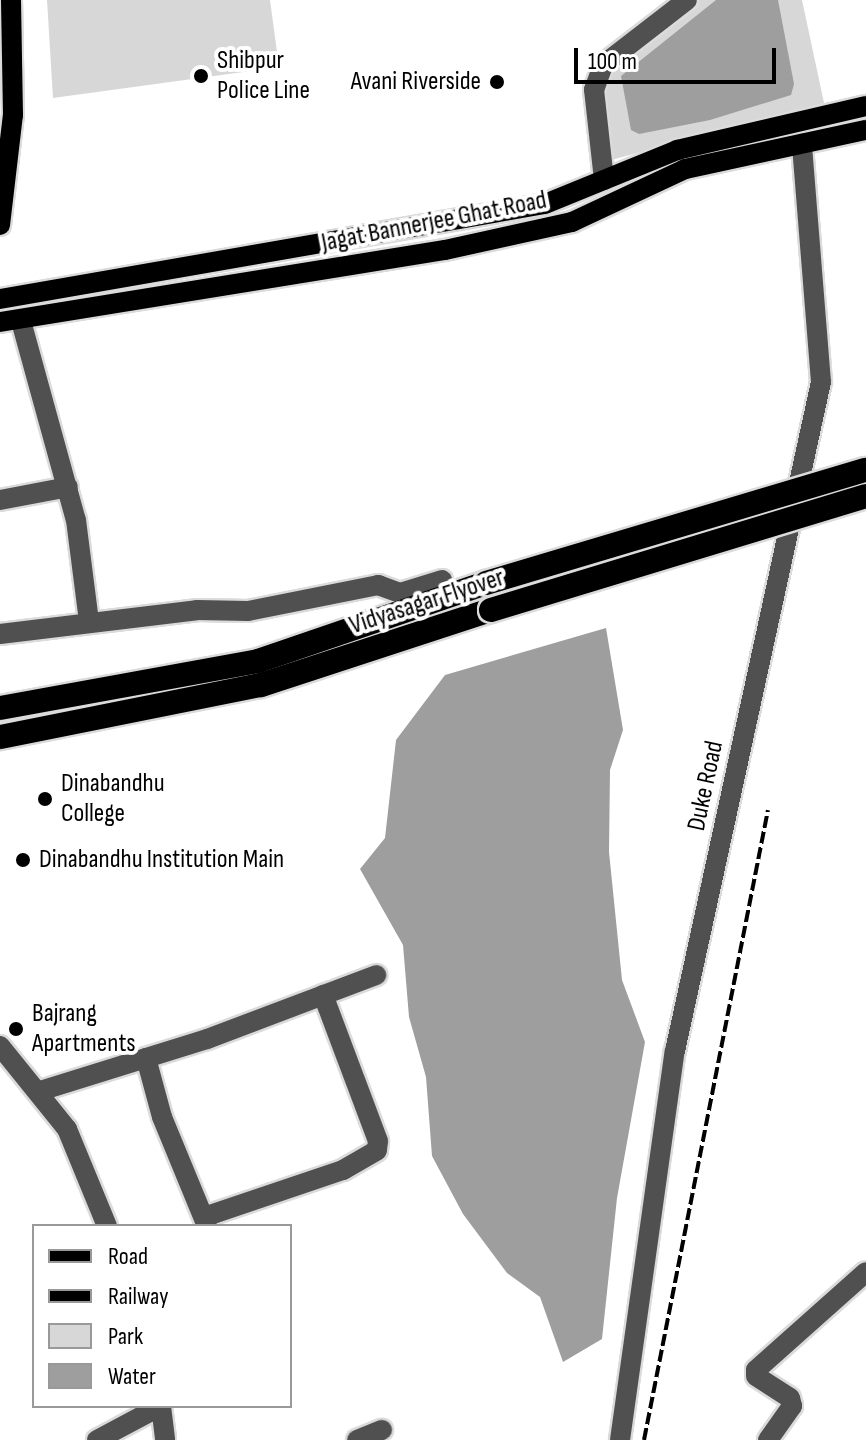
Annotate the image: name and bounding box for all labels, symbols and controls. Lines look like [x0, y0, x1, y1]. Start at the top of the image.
scale bar [578, 32, 780, 82]
place label: Shibpur Police Line [217, 45, 310, 106]
text: 100 m [588, 47, 637, 76]
place label: Avani Riverside [351, 66, 481, 98]
marker: Shibpur Police Line [192, 67, 210, 85]
marker: Avani Riverside [488, 73, 506, 91]
street label: Jagat Bannerjee Ghat Road [319, 185, 549, 259]
street label: Vidyasagar Flyover [346, 562, 508, 642]
street label: Duke Road [681, 738, 731, 834]
place label: Dinabandhu College [61, 768, 165, 830]
marker: Dinabandhu College [36, 790, 54, 808]
place label: Dinabandhu Institution Main [39, 844, 284, 876]
marker: Dinabandhu Institution Main [14, 851, 32, 869]
place label: Bajrang Apartments [32, 998, 136, 1060]
marker: Bajrang Apartments [7, 1020, 25, 1038]
legend [32, 1224, 292, 1408]
text: Road [108, 1242, 148, 1271]
text: Railway [108, 1282, 168, 1311]
text: Park [108, 1322, 143, 1351]
text: Water [108, 1362, 156, 1391]

